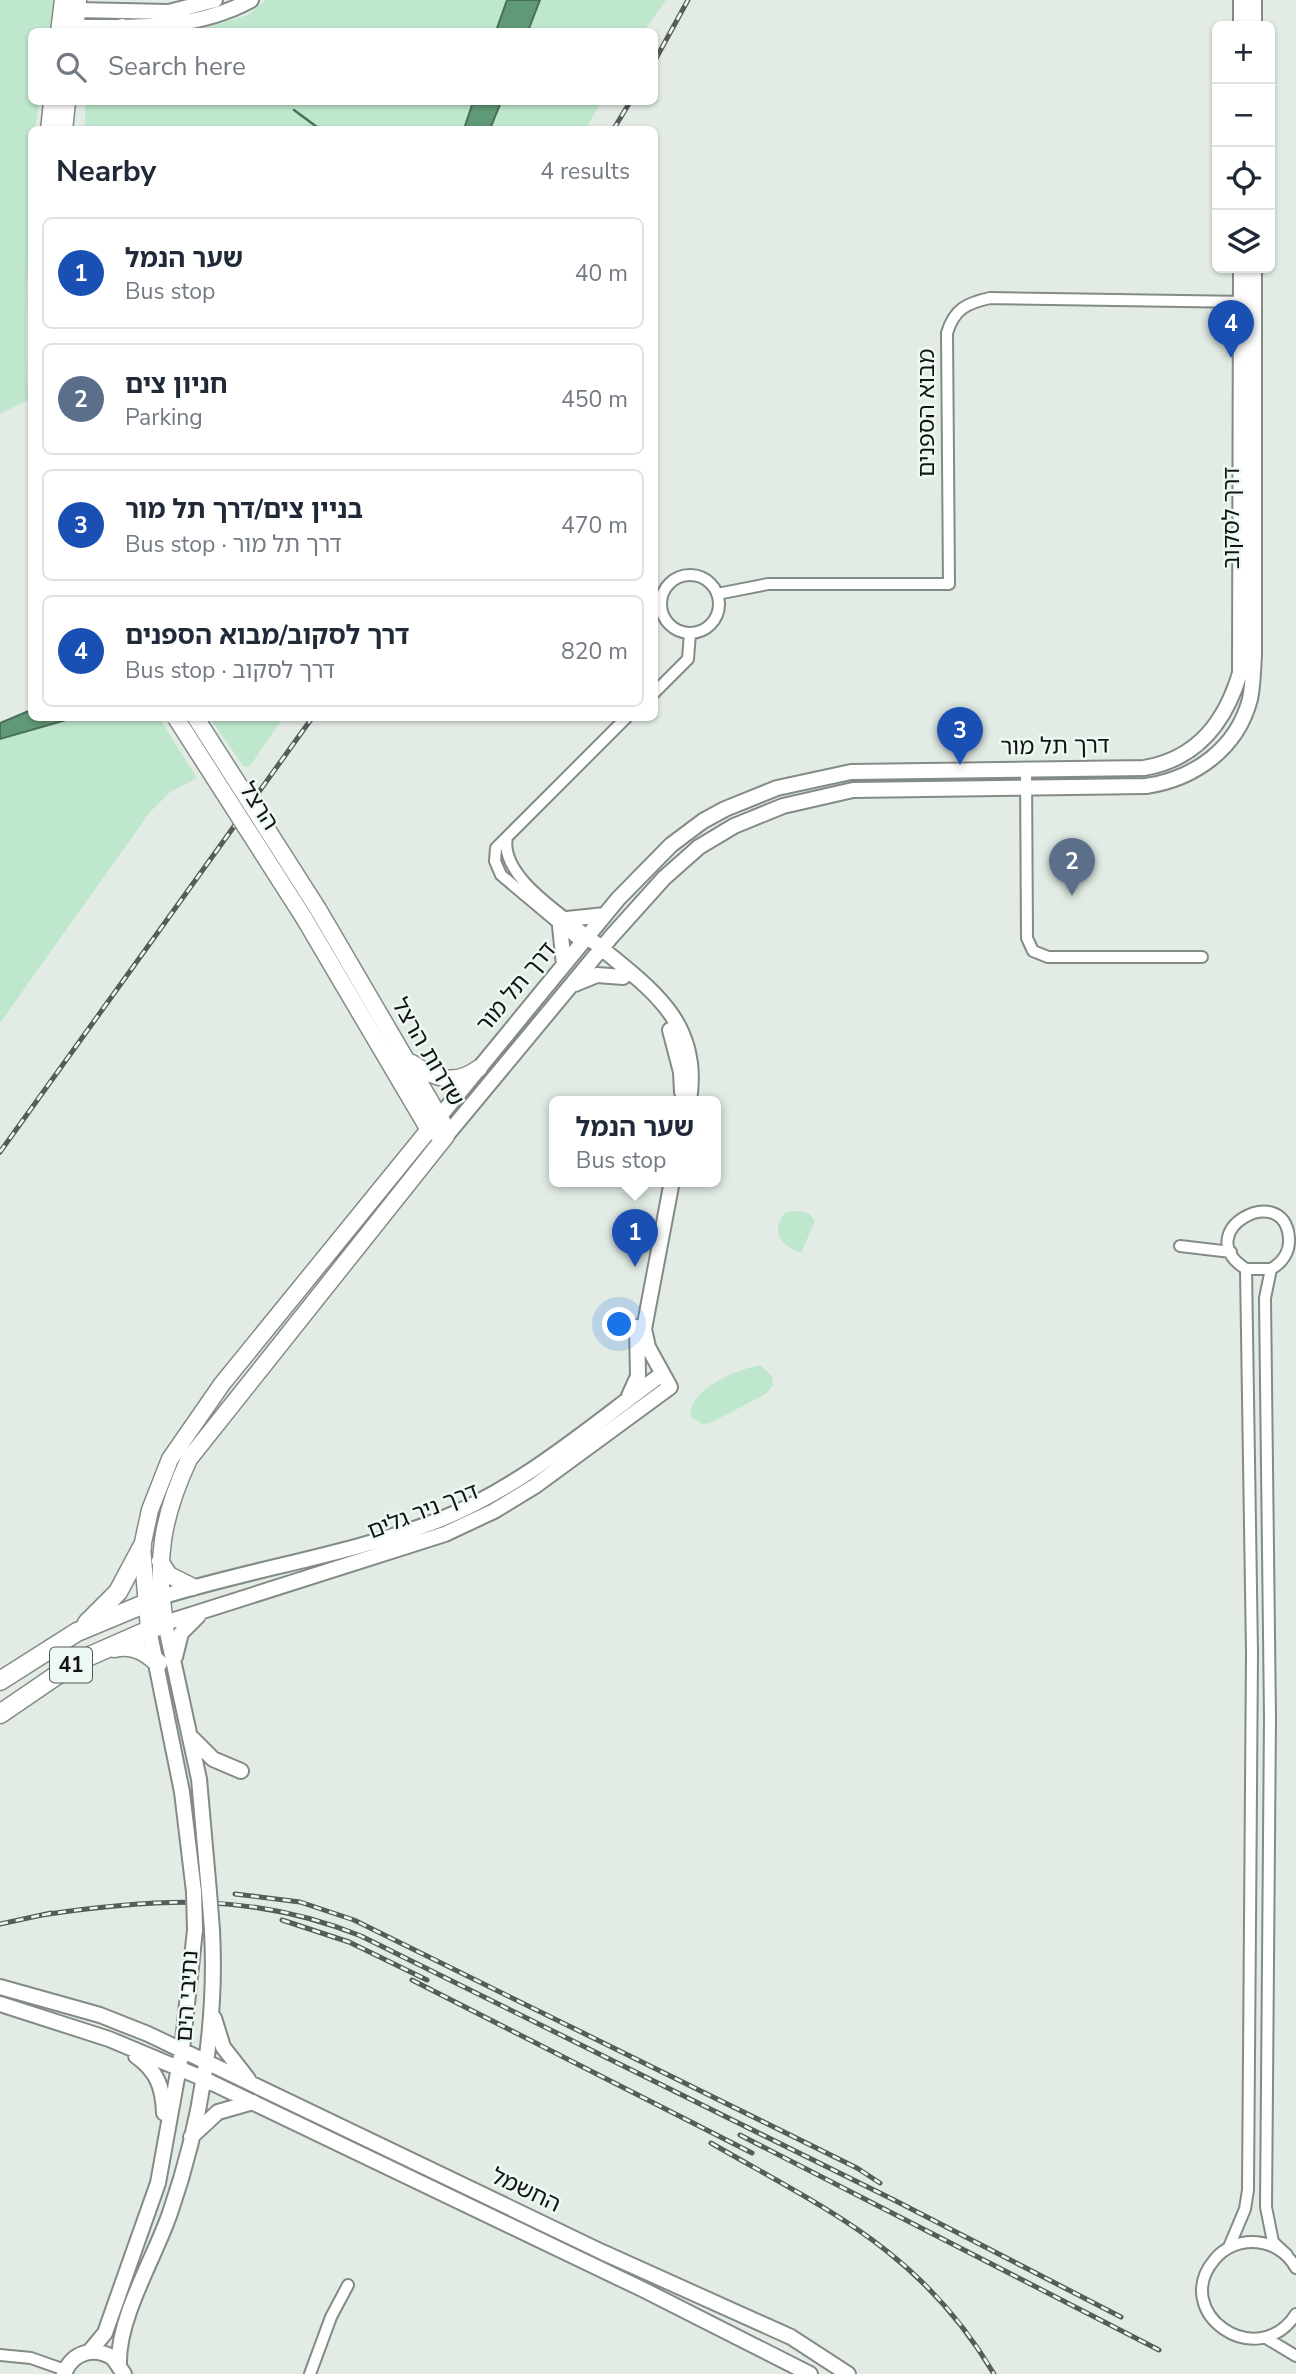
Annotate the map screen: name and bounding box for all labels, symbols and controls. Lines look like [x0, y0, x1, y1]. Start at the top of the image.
map controls [1212, 21, 1275, 273]
button: + [1212, 21, 1275, 84]
search box [28, 28, 658, 105]
icon: search [52, 48, 90, 86]
text: Search here [108, 49, 246, 84]
button: − [1212, 84, 1275, 147]
button: locate [1212, 147, 1275, 210]
text: Nearby [56, 151, 156, 192]
text: 4 results [540, 156, 630, 187]
button: layers [1212, 210, 1275, 273]
text: שער הנמל [125, 241, 243, 276]
text: 1 [74, 258, 88, 289]
text: 40 m [575, 258, 628, 289]
text: Bus stop [125, 276, 216, 307]
pin: 4 [1208, 300, 1254, 358]
street label: מבוא הספנים [911, 349, 942, 477]
text: חניון צים [125, 367, 228, 402]
text: 2 [74, 384, 88, 415]
text: 450 m [561, 384, 628, 415]
text: Parking [125, 402, 203, 433]
street label: דרך לסקוב [1216, 467, 1247, 569]
text: בניין צים/דרך תל מור [125, 492, 363, 527]
text: 3 [74, 510, 88, 541]
text: 470 m [561, 510, 628, 541]
text: Bus stop · דרך תל מור [125, 529, 342, 560]
text: דרך לסקוב/מבוא הספנים [125, 618, 409, 653]
text: 4 [74, 636, 88, 667]
text: 820 m [561, 636, 628, 667]
text: Bus stop · דרך לסקוב [125, 655, 335, 686]
pin: 3 [937, 707, 983, 765]
street label: דרך תל מור [1000, 730, 1110, 762]
street label: הרצל [232, 776, 286, 836]
pin: 2 [1049, 838, 1095, 896]
street label: דרך תל מור [469, 935, 563, 1039]
street label: שדרות הרצל [385, 992, 471, 1112]
popup [549, 1096, 721, 1187]
text: שער הנמל [576, 1110, 694, 1145]
text: Bus stop [576, 1145, 666, 1176]
pin: 1 [612, 1209, 658, 1267]
your location [602, 1307, 636, 1341]
street label: דרך ניר גלים [363, 1476, 483, 1546]
road number: 41 [50, 1648, 92, 1682]
street label: נתיבי הים [168, 1949, 206, 2043]
street label: החשמל [486, 2160, 566, 2220]

